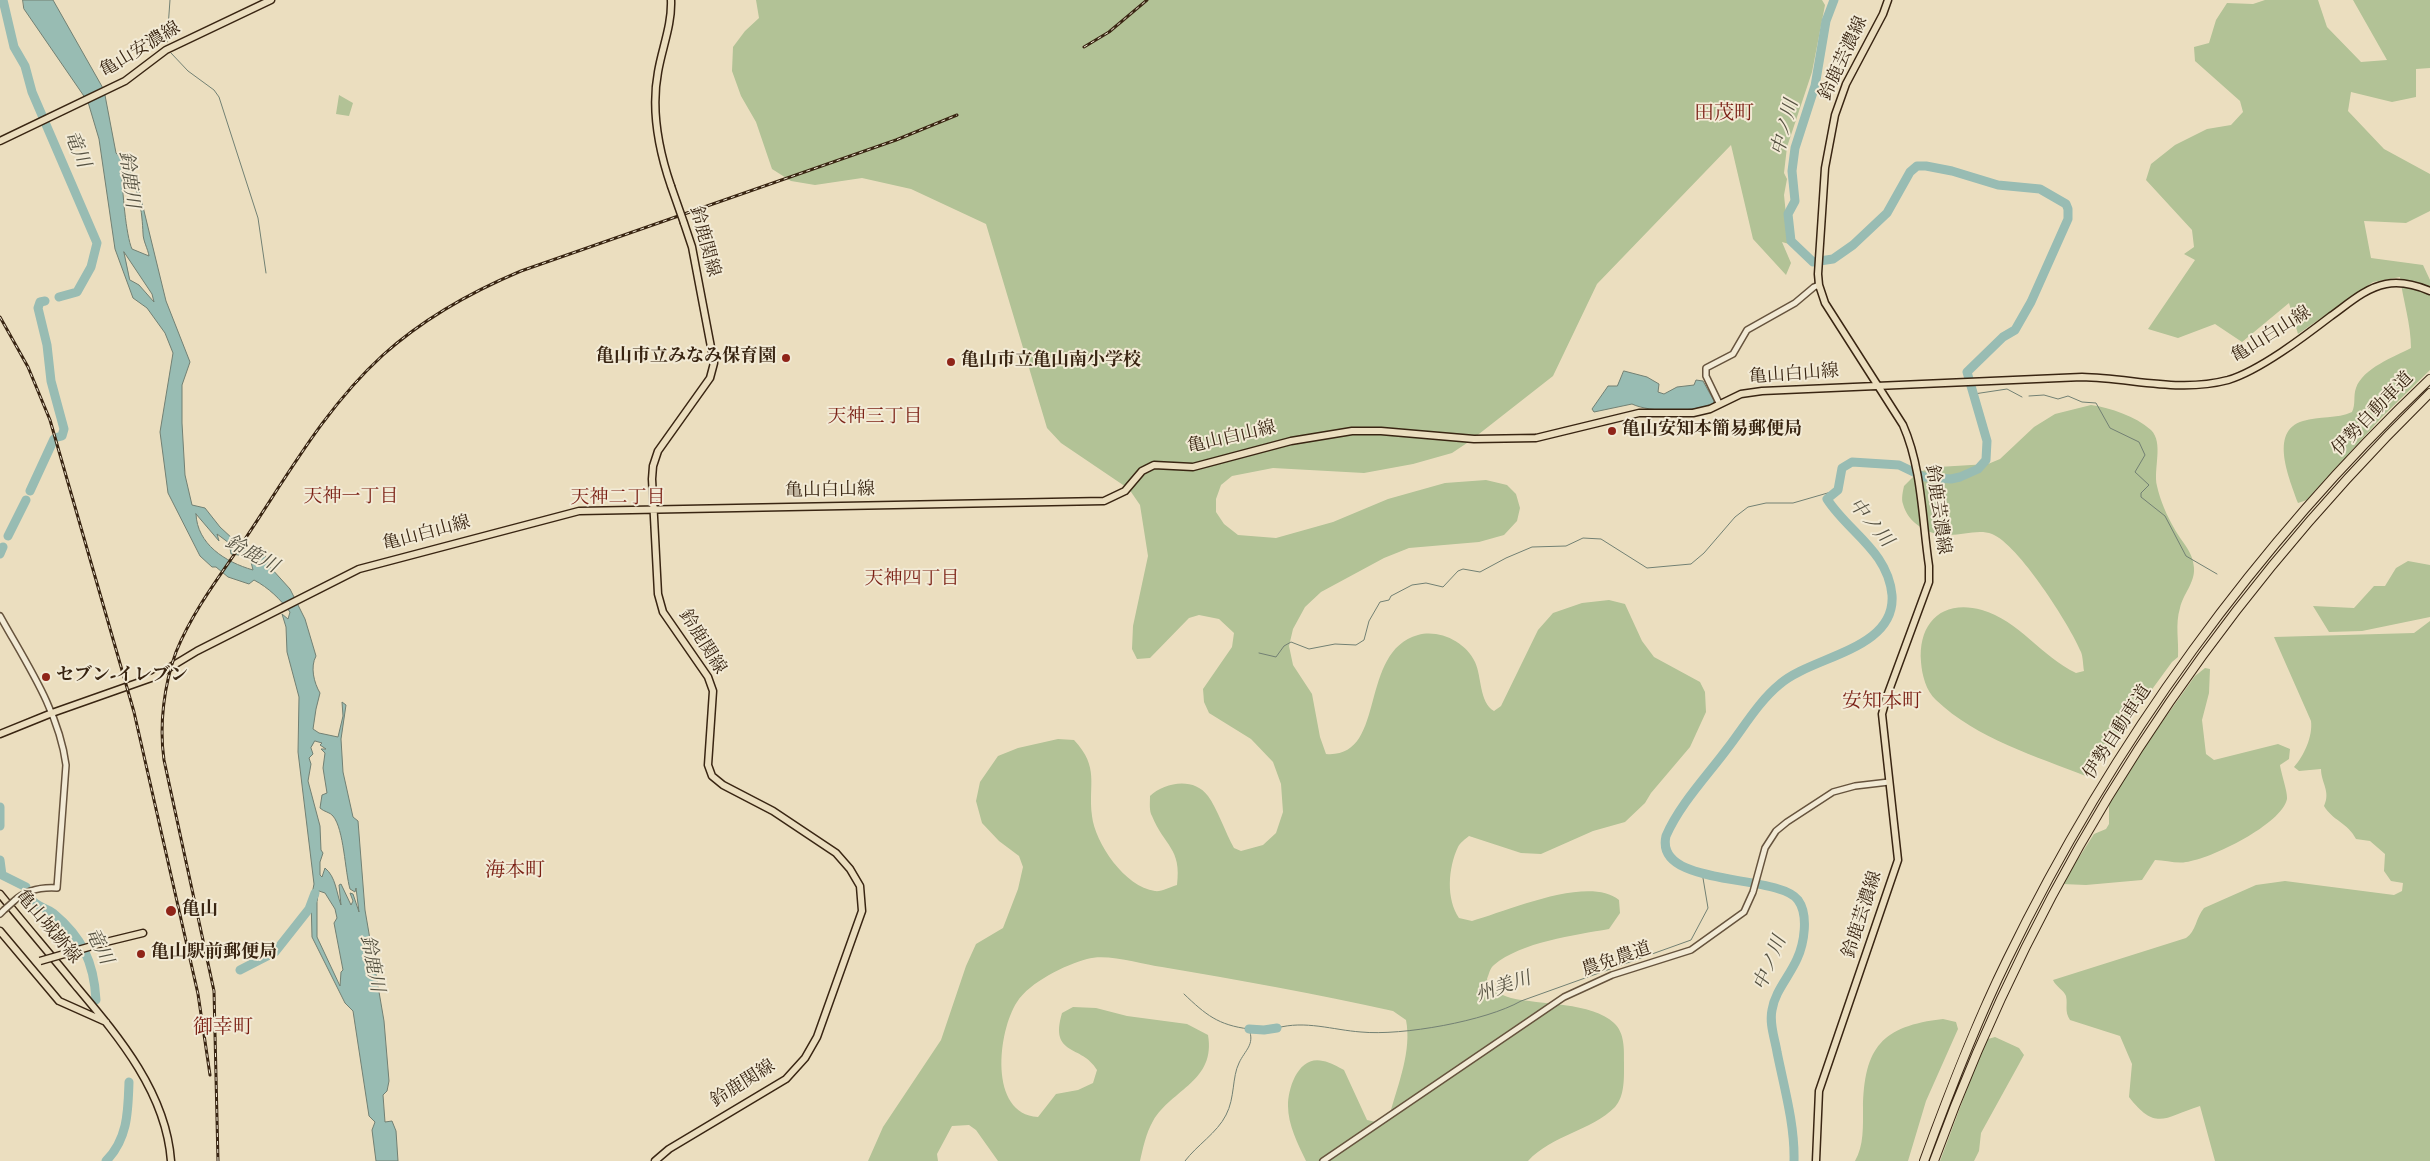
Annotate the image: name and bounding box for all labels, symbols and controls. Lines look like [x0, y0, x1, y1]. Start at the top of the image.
street label: 鈴鹿芸濃線 [1816, 14, 1874, 104]
street label: 亀山安濃線 [97, 19, 185, 83]
water label: 中ノ川 [1769, 98, 1805, 158]
district label: 田茂町 [1694, 104, 1754, 128]
water label: 竜川 [57, 128, 93, 172]
water label: 鈴鹿川 [112, 150, 142, 210]
street label: 鈴鹿関線 [683, 204, 723, 280]
street label: 亀山白山線 [2228, 303, 2316, 369]
place label: 亀山市立みなみ保育園 [596, 347, 776, 369]
place label: 亀山市立亀山南小学校 [961, 351, 1141, 373]
marker: 亀山市立みなみ保育園 [780, 352, 792, 364]
marker: 亀山市立亀山南小学校 [945, 356, 957, 368]
street label: 亀山白山線 [1748, 362, 1840, 390]
street label: 伊勢自動車道 [2329, 369, 2419, 461]
district label: 天神三丁目 [828, 408, 922, 430]
street label: 亀山白山線 [1186, 418, 1278, 460]
place label: 亀山安知本簡易郵便局 [1622, 420, 1802, 442]
marker: 亀山安知本簡易郵便局 [1606, 425, 1618, 437]
street label: 鈴鹿芸濃線 [1919, 464, 1953, 556]
street label: 亀山白山線 [785, 480, 875, 504]
district label: 天神一丁目 [304, 488, 398, 510]
district label: 天神二丁目 [571, 489, 665, 511]
water label: 中ノ川 [1842, 495, 1896, 553]
street label: 亀山白山線 [381, 513, 473, 557]
water label: 鈴鹿川 [221, 532, 281, 580]
district label: 天神四丁目 [865, 570, 959, 592]
street label: 鈴鹿関線 [673, 607, 729, 679]
place label: セブン-イレブン [56, 666, 188, 688]
marker: セブン-イレブン [40, 671, 52, 683]
street label: 伊勢自動車道 [2081, 682, 2157, 784]
district label: 安知本町 [1842, 692, 1922, 716]
district label: 海本町 [485, 861, 545, 885]
street label: 鈴鹿芸濃線 [1840, 869, 1888, 961]
street label: 亀山城跡線 [10, 887, 84, 969]
place label: 亀山 [182, 900, 218, 922]
marker: 亀山 [164, 904, 178, 918]
water label: 竜川 [78, 925, 116, 969]
water label: 中ノ川 [1751, 933, 1793, 995]
water label: 鈴鹿川 [353, 934, 387, 994]
street label: 農免農道 [1579, 939, 1655, 983]
place label: 亀山駅前郵便局 [151, 943, 277, 965]
marker: 亀山駅前郵便局 [135, 948, 147, 960]
water label: 州美川 [1473, 969, 1535, 1009]
district label: 御幸町 [193, 1018, 253, 1042]
street label: 鈴鹿関線 [708, 1057, 780, 1113]

